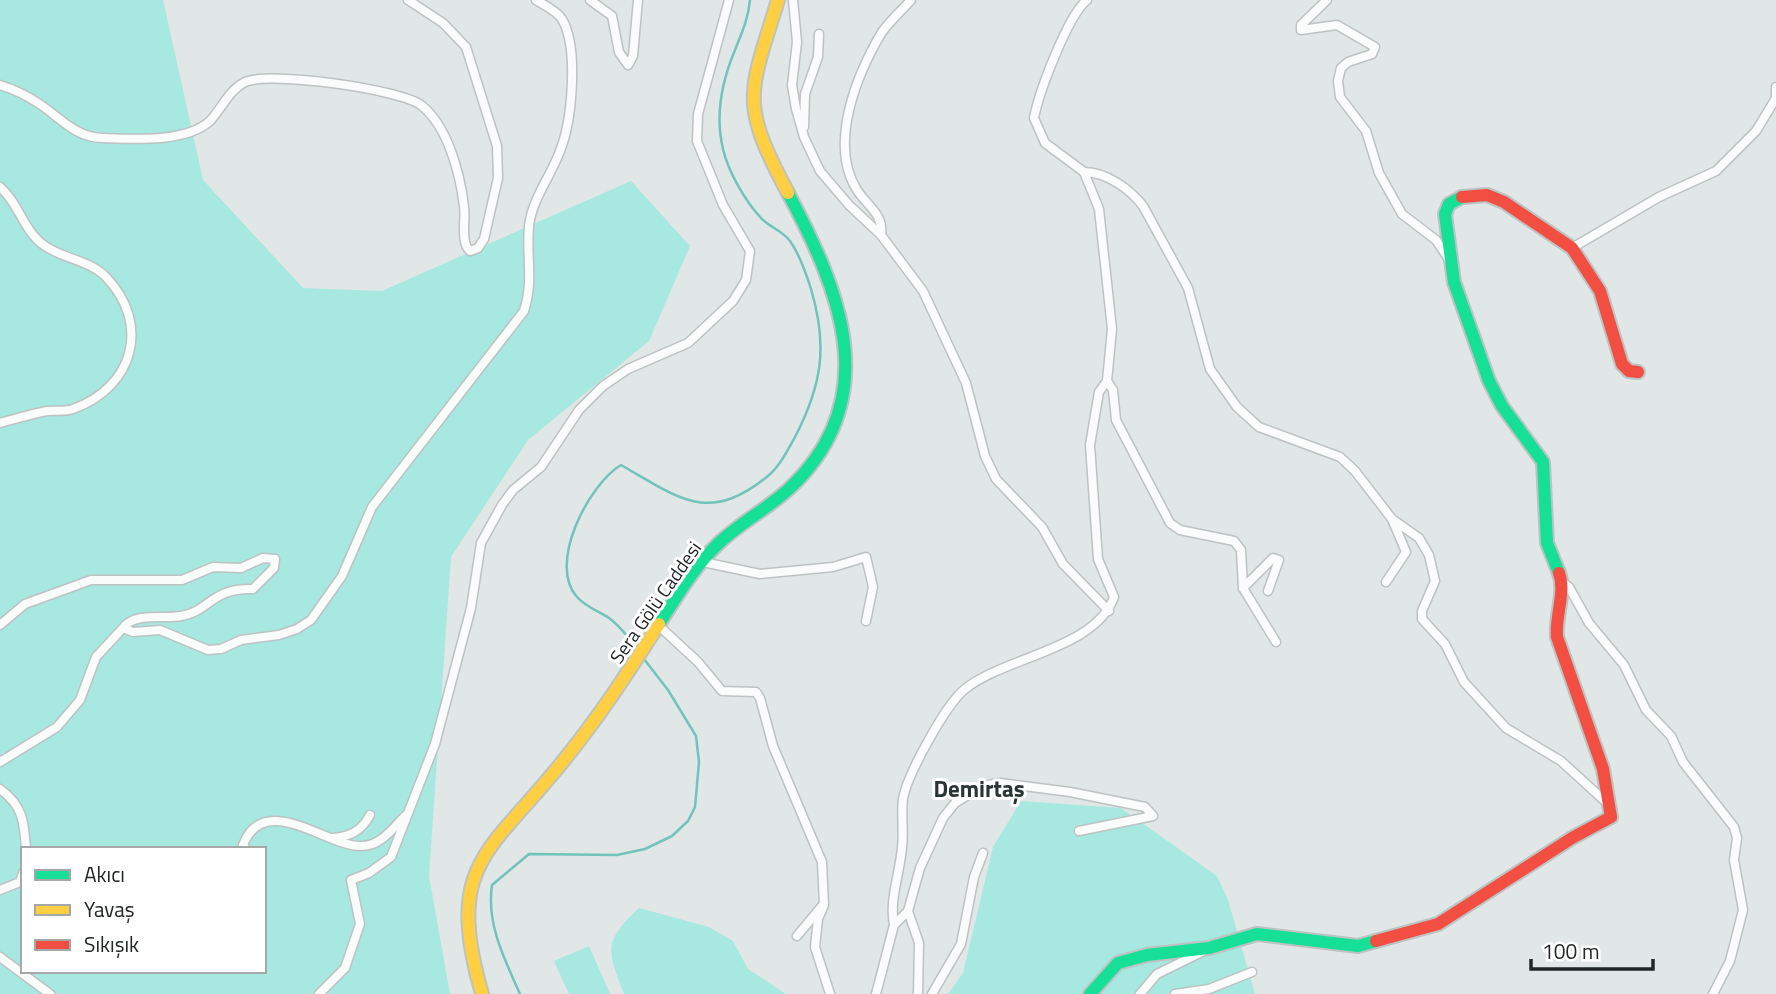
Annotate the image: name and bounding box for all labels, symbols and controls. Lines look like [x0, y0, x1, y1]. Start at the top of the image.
street label: Sera Gölü Caddesi [602, 535, 708, 669]
district label: Demirtaş [933, 771, 1025, 806]
legend [21, 847, 266, 973]
text: Akıcı [84, 858, 125, 890]
text: Yavaş [84, 893, 135, 925]
text: Sıkışık [84, 928, 139, 960]
scale bar [1531, 928, 1654, 972]
text: 100 m [1542, 935, 1599, 967]

